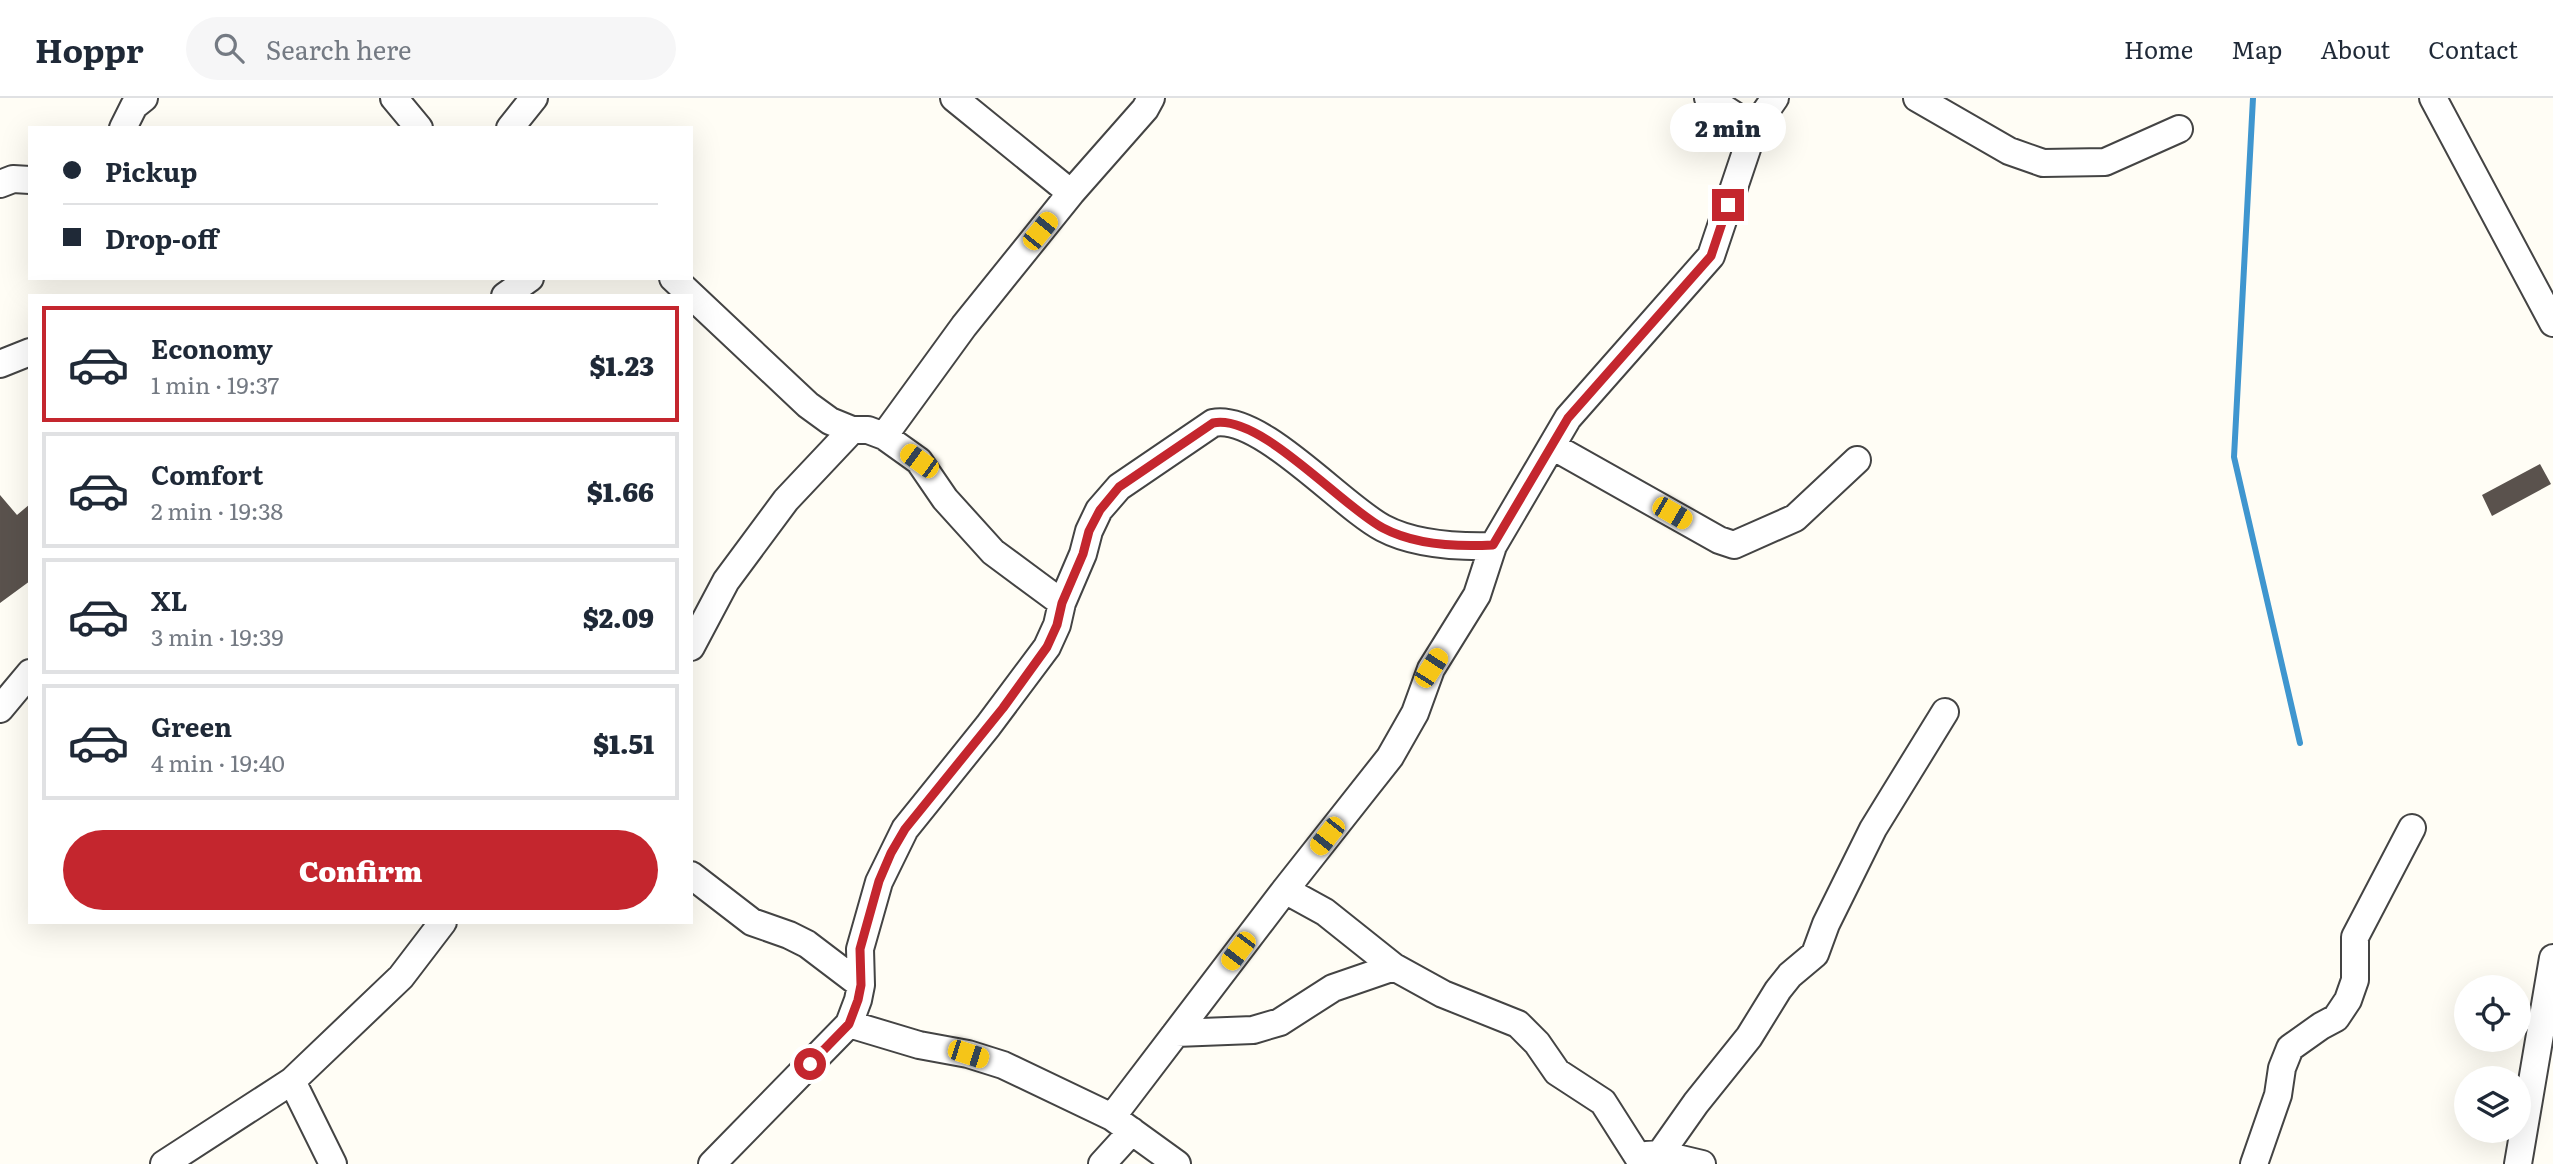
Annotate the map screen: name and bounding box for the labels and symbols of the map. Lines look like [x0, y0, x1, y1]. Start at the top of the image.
callout: 2 min [1670, 104, 1786, 153]
route end [1712, 189, 1744, 221]
car [1019, 208, 1062, 254]
car [896, 440, 943, 482]
car [1649, 493, 1696, 533]
car [1411, 645, 1452, 691]
car [1306, 813, 1349, 859]
car [1217, 928, 1260, 974]
car [945, 1038, 992, 1070]
route start [794, 1048, 826, 1080]

